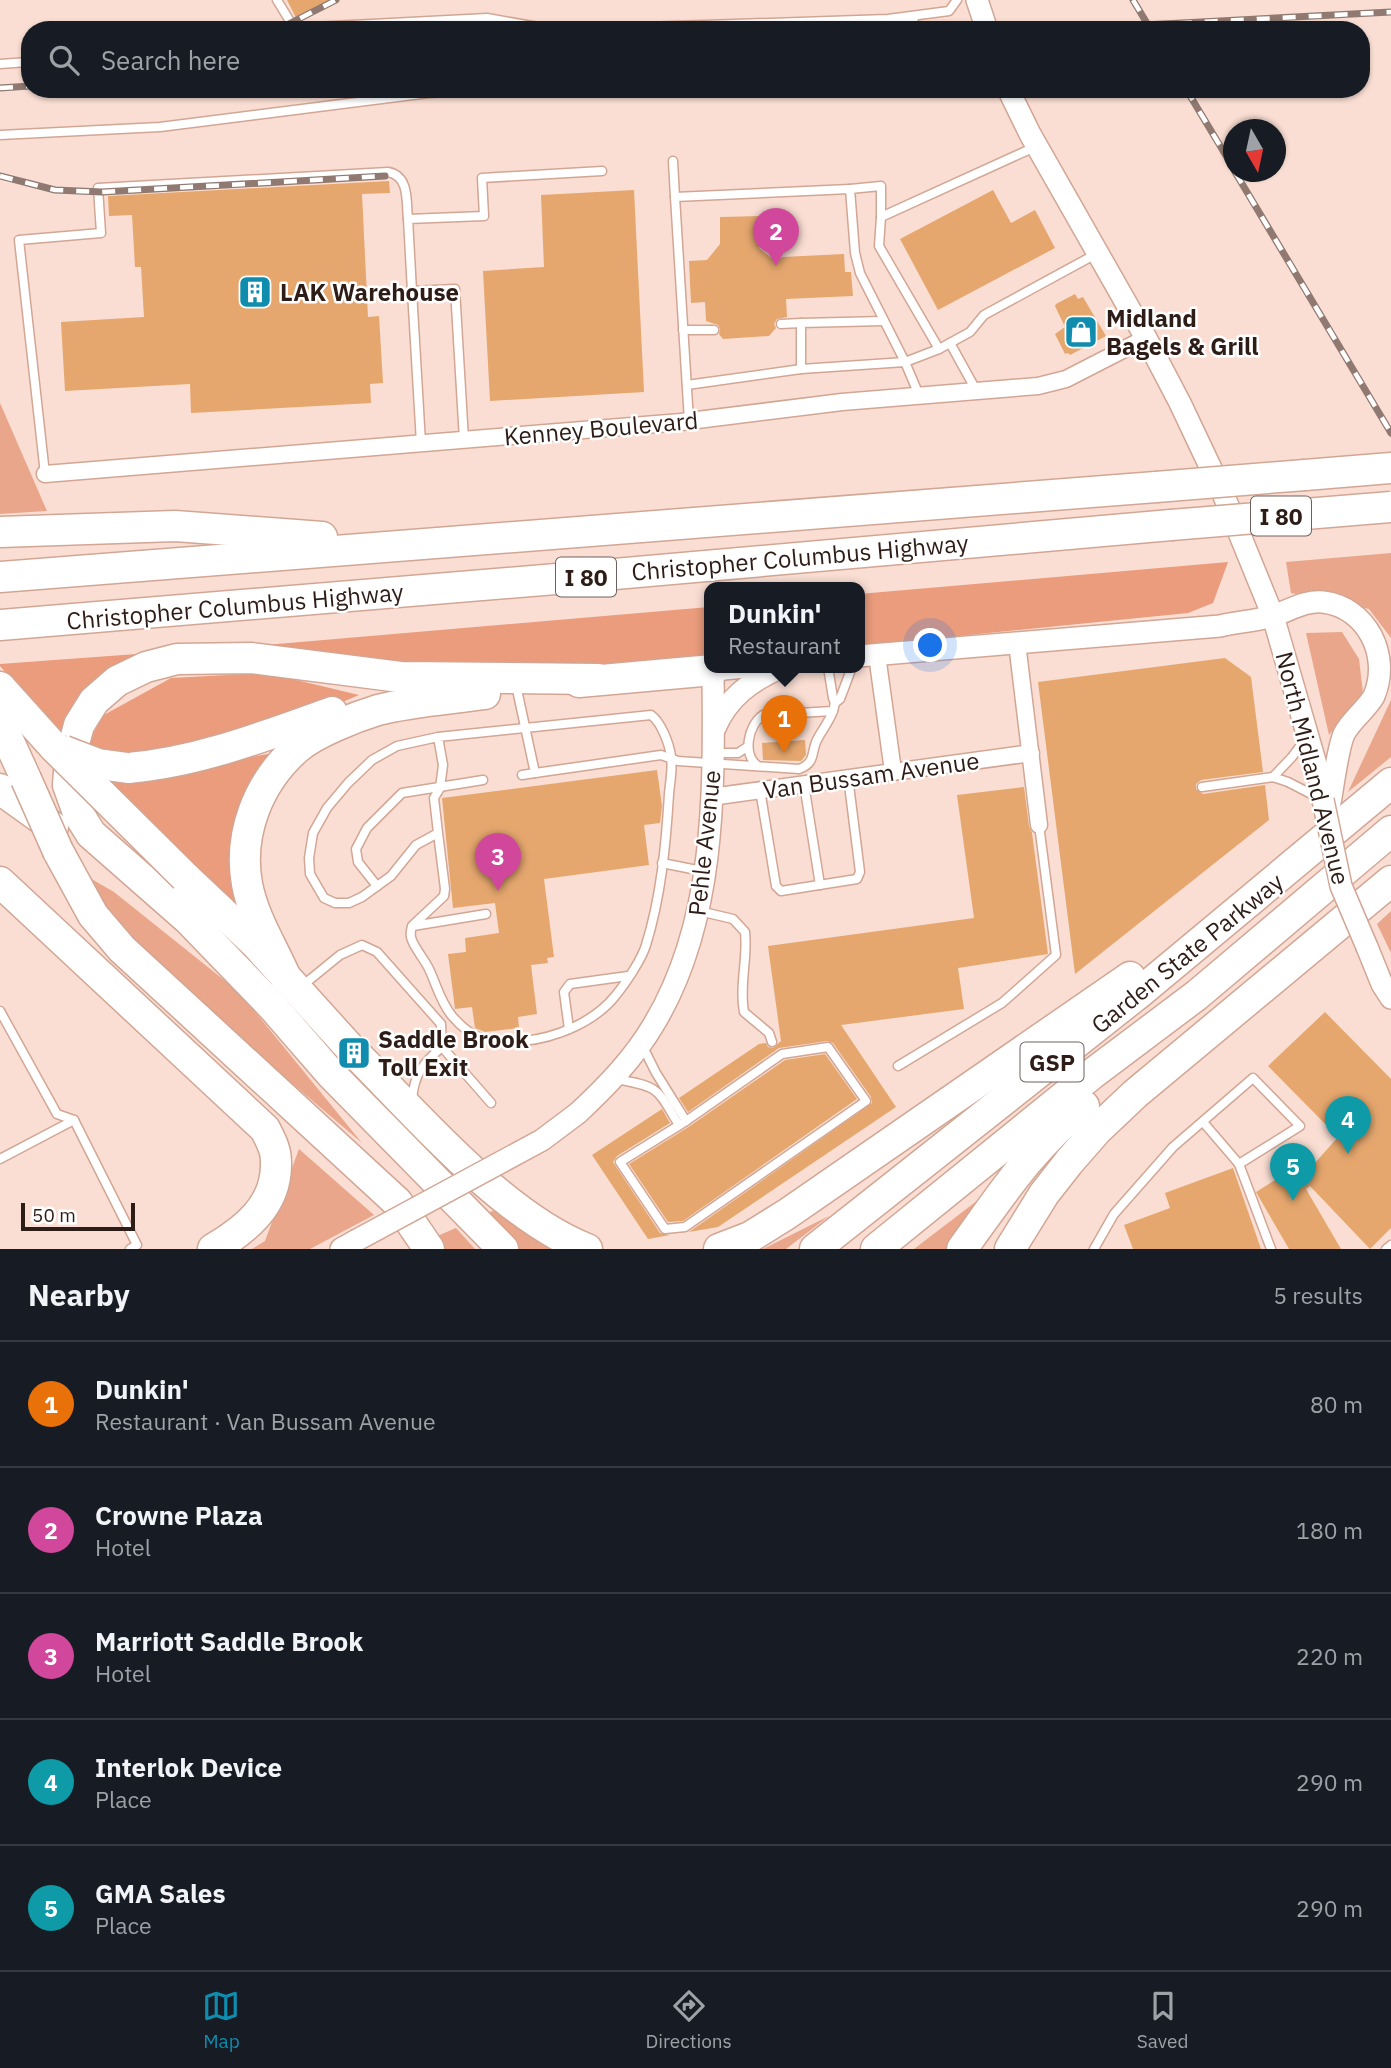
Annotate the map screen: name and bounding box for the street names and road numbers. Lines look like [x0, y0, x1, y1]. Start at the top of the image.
street label: Kenney Boulevard [502, 404, 700, 452]
road number: I 80 [1251, 496, 1311, 536]
street label: Christopher Columbus Highway [630, 526, 970, 588]
road number: I 80 [556, 558, 616, 596]
street label: Christopher Columbus Highway [65, 575, 405, 637]
street label: North Midland Avenue [1269, 648, 1357, 888]
street label: Van Bussam Avenue [761, 744, 981, 806]
street label: Pehle Avenue [680, 769, 728, 917]
street label: Garden State Parkway [1084, 866, 1290, 1040]
road number: GSP [1020, 1042, 1084, 1082]

